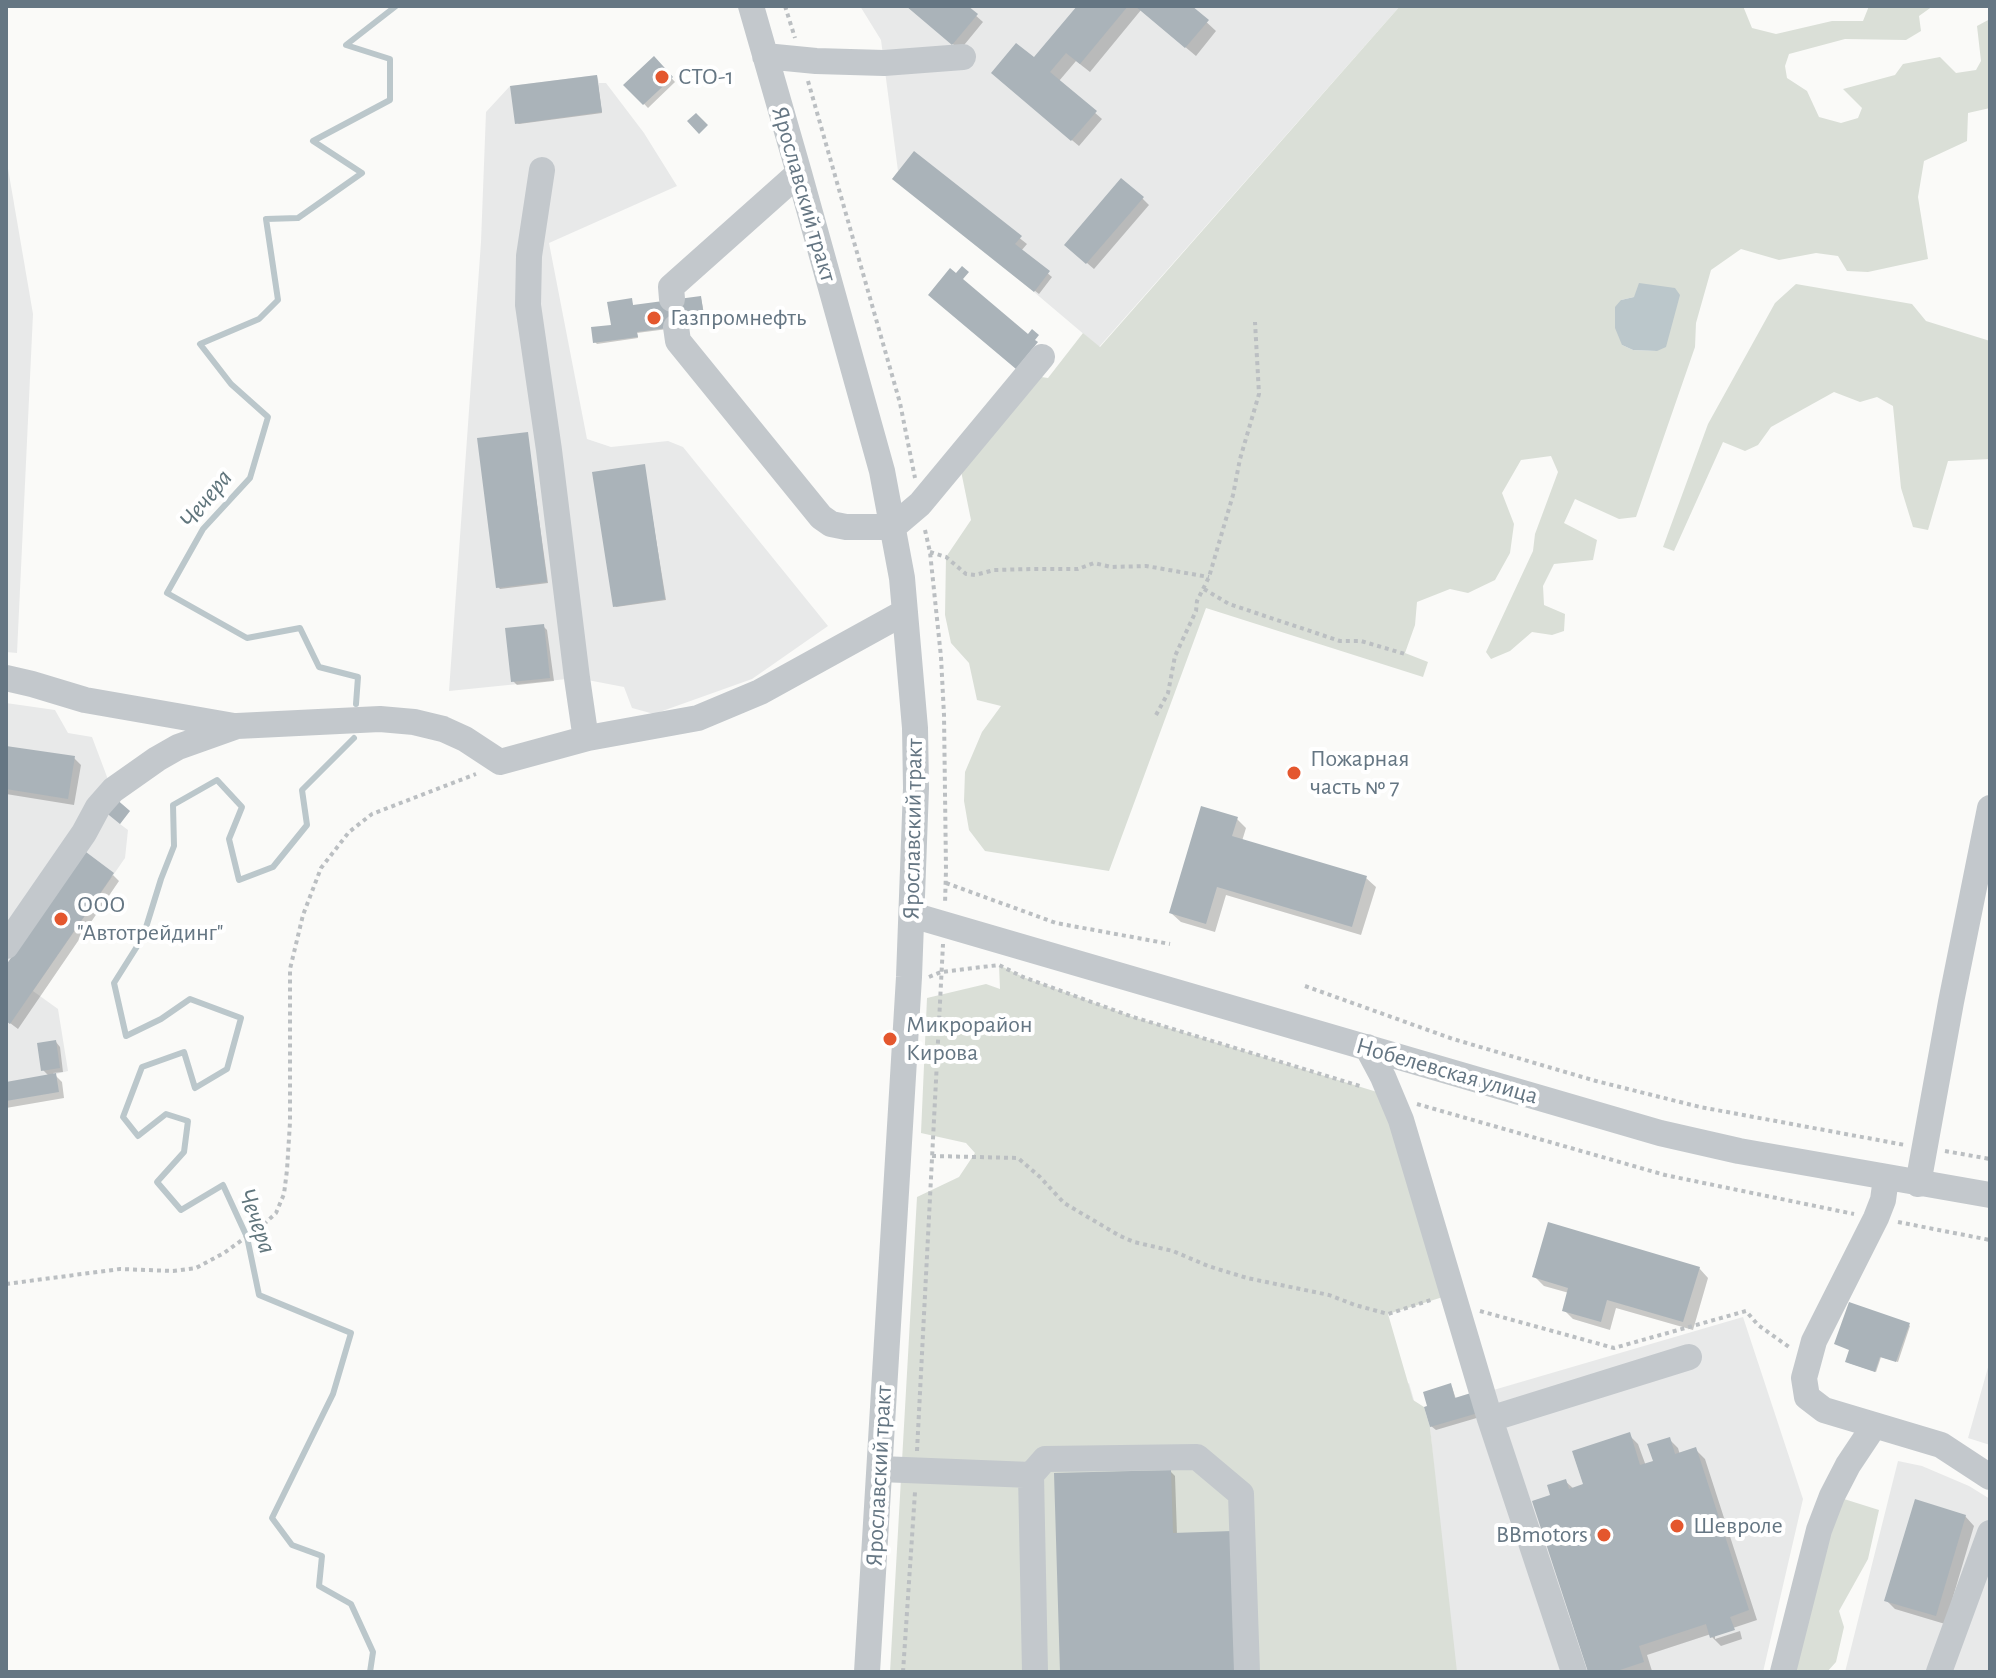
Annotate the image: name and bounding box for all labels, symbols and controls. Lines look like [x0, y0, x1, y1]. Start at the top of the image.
place label: СТО-1 [678, 63, 734, 91]
marker: СТО-1 [653, 68, 671, 86]
street label: Ярославский тракт [765, 103, 843, 285]
place label: Газпромнефть [670, 304, 806, 332]
marker: Газпромнефть [645, 309, 663, 327]
water label: Чечера [173, 463, 239, 535]
street label: Ярославский тракт [897, 738, 929, 920]
place label: Пожарная часть № 7 [1310, 745, 1409, 801]
marker: Пожарная часть № 7 [1285, 764, 1303, 782]
place label: ООО "Автотрейдинг" [77, 891, 224, 947]
marker: ООО "Автотрейдинг" [52, 910, 70, 928]
place label: Микрорайон Кирова [906, 1011, 1033, 1067]
marker: Микрорайон Кирова [881, 1030, 899, 1048]
street label: Нобелевская улица [1353, 1031, 1541, 1111]
water label: Чечера [231, 1184, 283, 1258]
street label: Ярославский тракт [860, 1385, 898, 1567]
place label: Шевроле [1693, 1512, 1783, 1540]
marker: Шевроле [1668, 1517, 1686, 1535]
place label: BBmotors [1496, 1521, 1588, 1549]
marker: BBmotors [1595, 1526, 1613, 1544]

